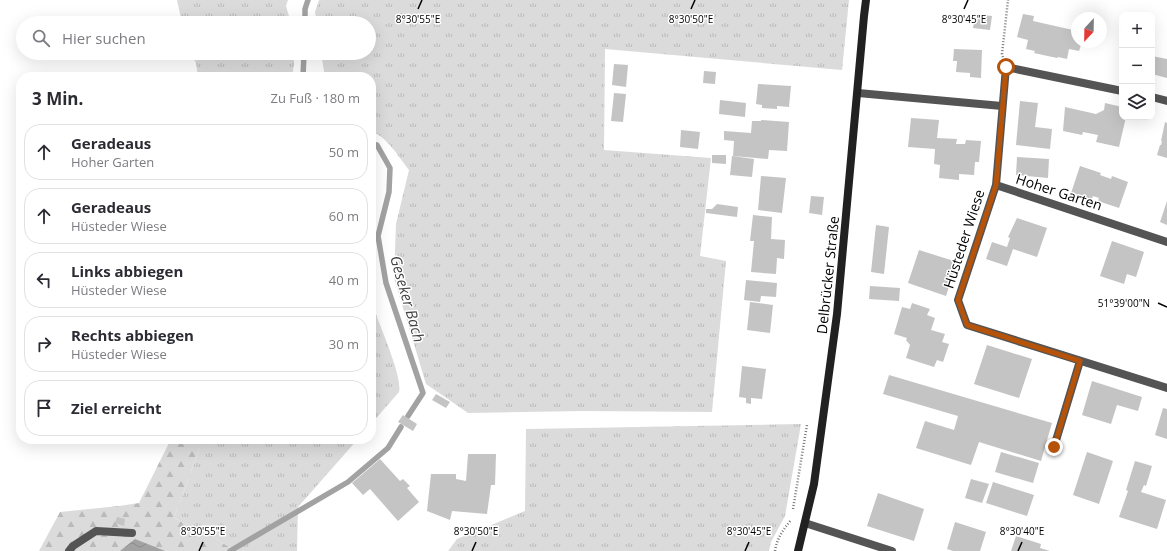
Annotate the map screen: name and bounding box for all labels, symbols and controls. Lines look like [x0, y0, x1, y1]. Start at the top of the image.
text: 8°30'55"E [396, 12, 440, 26]
text: 8°30'50"E [669, 12, 713, 26]
text: 8°30'45"E [942, 12, 986, 26]
north arrow [1071, 12, 1107, 48]
map controls [1119, 12, 1155, 120]
button: + [1119, 12, 1155, 48]
search box [16, 16, 376, 60]
icon: search [30, 27, 52, 49]
text: Hier suchen [62, 28, 146, 48]
button: − [1119, 48, 1155, 84]
route start [997, 58, 1015, 76]
button: layers [1119, 84, 1155, 120]
text: 3 Min. [32, 87, 83, 110]
text: Zu Fuß · 180 m [271, 89, 360, 107]
text: Geradeaus [71, 133, 151, 153]
icon: ahead [33, 141, 55, 163]
text: 50 m [329, 143, 359, 161]
text: Hoher Garten [71, 153, 154, 171]
street label: Hoher Garten [1014, 169, 1105, 214]
street label: Hüsteder Wiese [939, 187, 989, 291]
text: Geradeaus [71, 197, 151, 217]
icon: ahead [33, 205, 55, 227]
text: 60 m [329, 207, 359, 225]
street label: Delbrücker Straße [812, 215, 843, 335]
text: Hüsteder Wiese [71, 217, 167, 235]
water label: Geseker Bach [386, 253, 430, 344]
text: Links abbiegen [71, 261, 183, 281]
icon: left [33, 269, 55, 291]
text: 40 m [329, 271, 359, 289]
text: Hüsteder Wiese [71, 281, 167, 299]
text: 51°39'00"N [1098, 296, 1150, 310]
text: Rechts abbiegen [71, 325, 194, 345]
icon: right [33, 333, 55, 355]
text: 30 m [329, 335, 359, 353]
text: Hüsteder Wiese [71, 345, 167, 363]
icon: arrive [33, 397, 55, 419]
text: Ziel erreicht [71, 398, 162, 418]
route end [1045, 438, 1063, 456]
text: 8°30'55"E [181, 524, 225, 538]
text: 8°30'50"E [454, 524, 498, 538]
text: 8°30'45"E [727, 524, 771, 538]
text: 8°30'40"E [1000, 524, 1044, 538]

